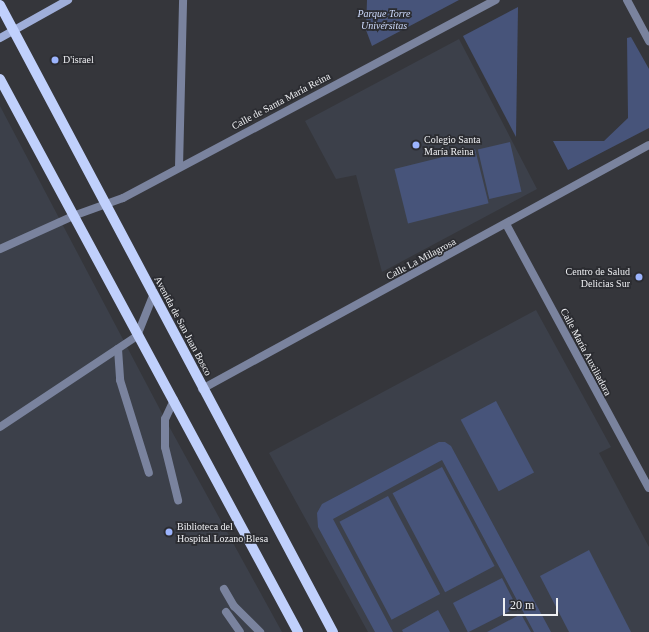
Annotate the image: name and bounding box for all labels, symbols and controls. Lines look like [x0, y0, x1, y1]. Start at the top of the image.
park label: Parque Torre Univérsitas [357, 7, 411, 30]
place label: D'israel [63, 54, 94, 66]
marker: D'israel [50, 55, 60, 65]
street label: Calle de Santa María Reina [230, 70, 332, 132]
place label: Colegio Santa María Reina [424, 133, 480, 156]
marker: Colegio Santa María Reina [411, 140, 421, 150]
street label: Calle La Milagrosa [384, 236, 458, 282]
place label: Centro de Salud Delicias Sur [566, 265, 630, 288]
marker: Centro de Salud Delicias Sur [633, 271, 645, 283]
street label: Avenida de San Juan Bosco [152, 274, 214, 378]
street label: Calle María Auxiliadora [558, 306, 614, 398]
place label: Biblioteca del Hospital Lozano Blesa [177, 520, 268, 544]
marker: Biblioteca del Hospital Lozano Blesa [164, 527, 174, 537]
scale bar [505, 590, 560, 616]
text: 20 m [510, 598, 534, 612]

